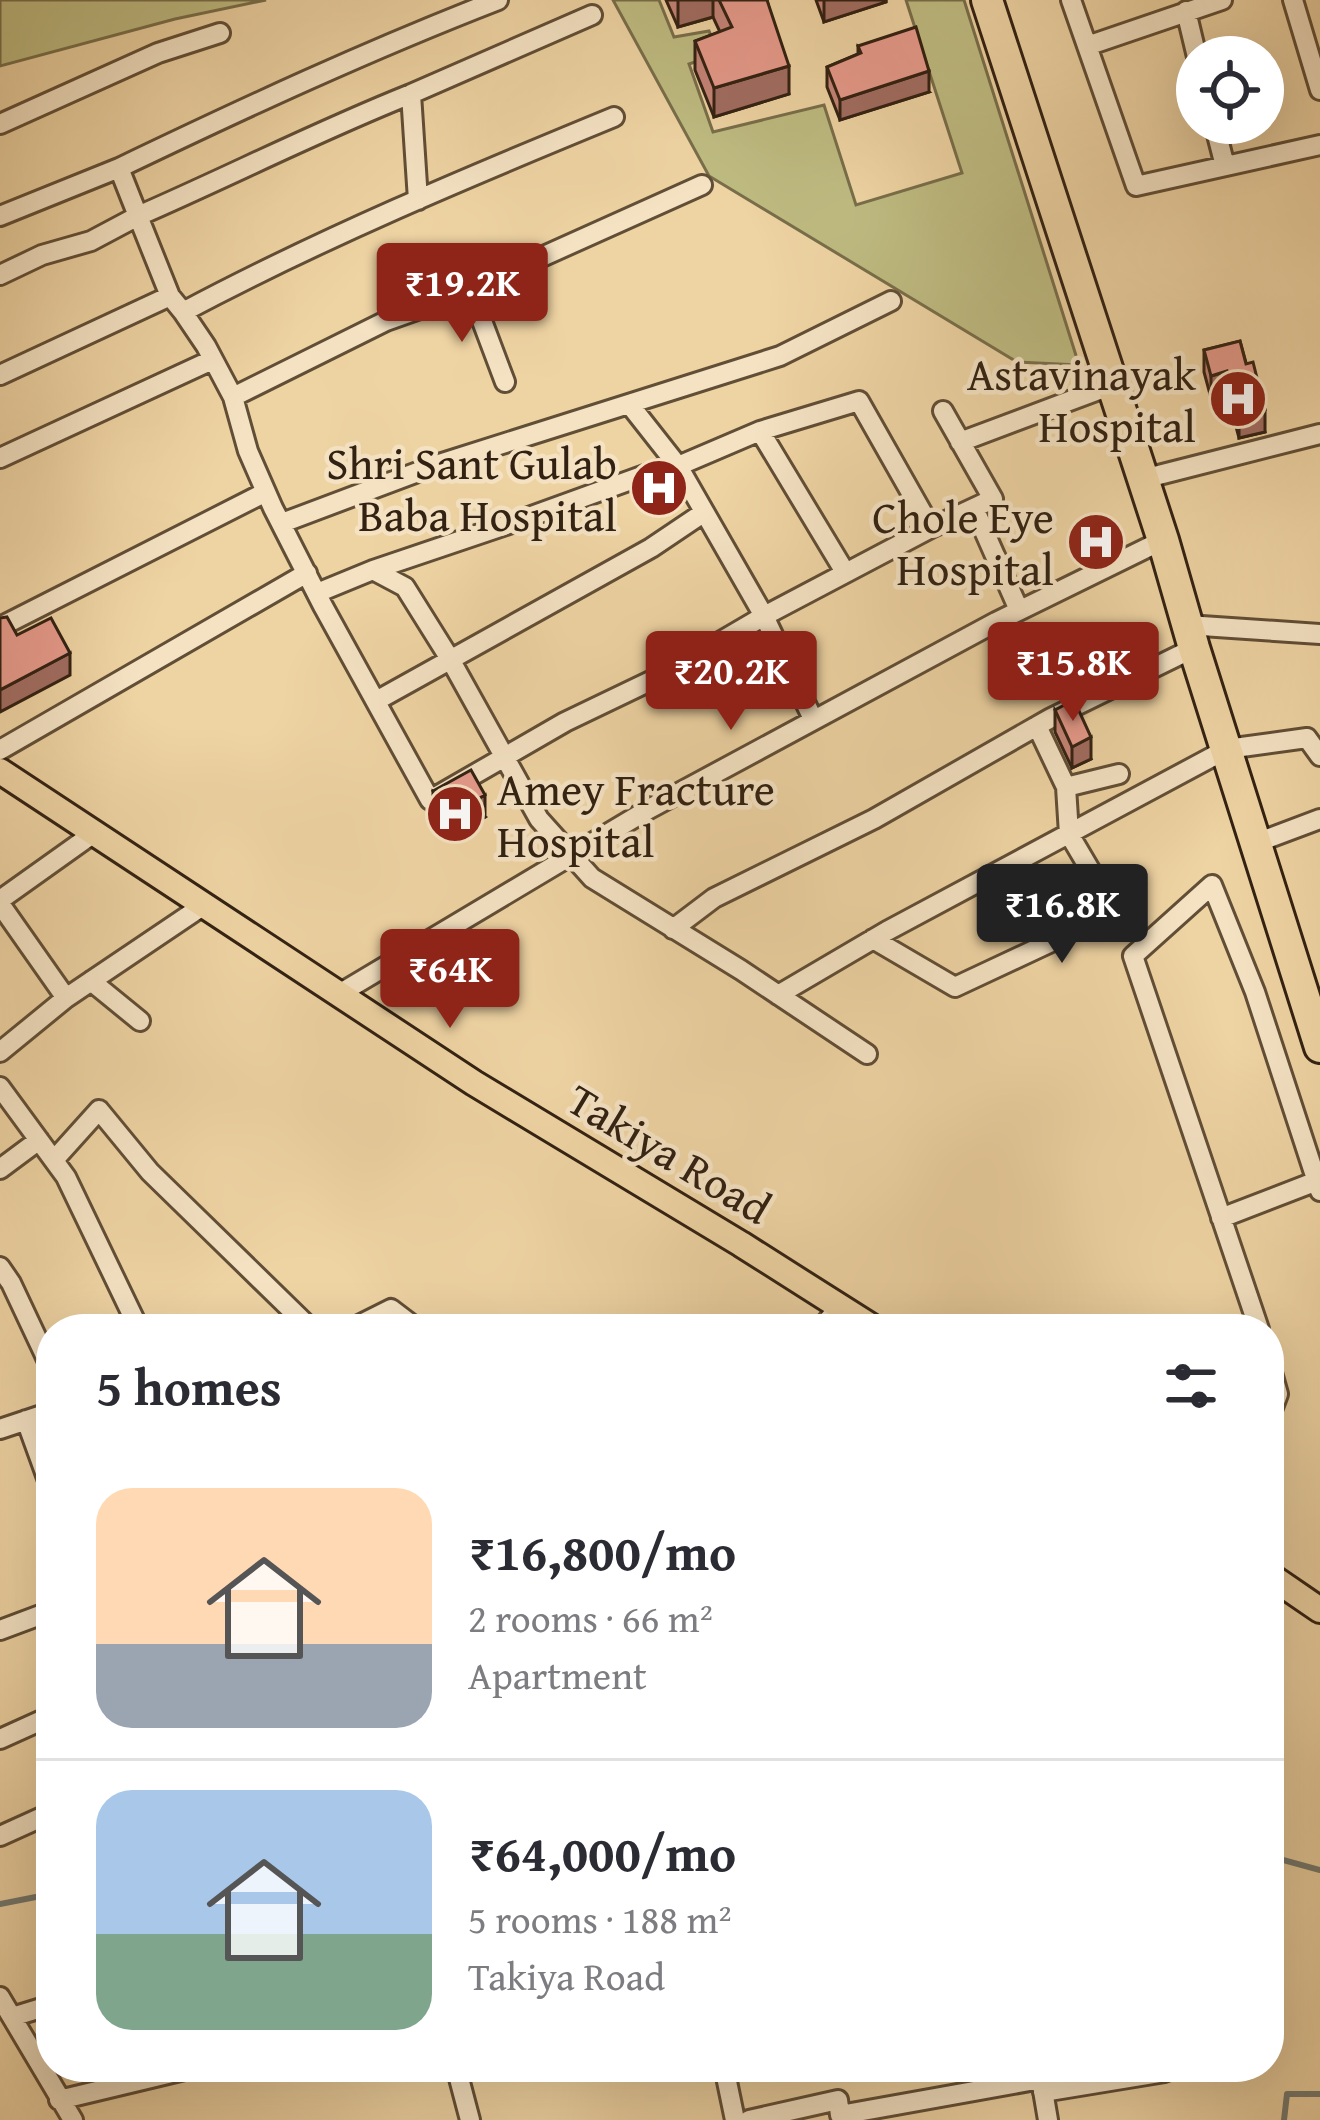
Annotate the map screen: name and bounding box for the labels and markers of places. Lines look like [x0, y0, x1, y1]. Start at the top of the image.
pin: ₹19.2K [364, 243, 560, 345]
place label: Astavinayak Hospital [967, 341, 1196, 458]
hospital icon: Astavinayak Hospital [1207, 368, 1269, 430]
place label: Shri Sant Gulab Baba Hospital [326, 430, 617, 547]
hospital icon: Shri Sant Gulab Baba Hospital [628, 457, 690, 519]
place label: Chole Eye Hospital [872, 484, 1054, 601]
hospital icon: Chole Eye Hospital [1065, 511, 1127, 573]
pin: ₹15.8K [975, 622, 1171, 724]
pin: ₹20.2K [633, 631, 829, 733]
place label: Amey Fracture Hospital [497, 756, 775, 873]
hospital icon: Amey Fracture Hospital [424, 783, 486, 845]
pin: ₹16.8K [964, 864, 1160, 966]
pin: ₹64K [379, 929, 521, 1031]

